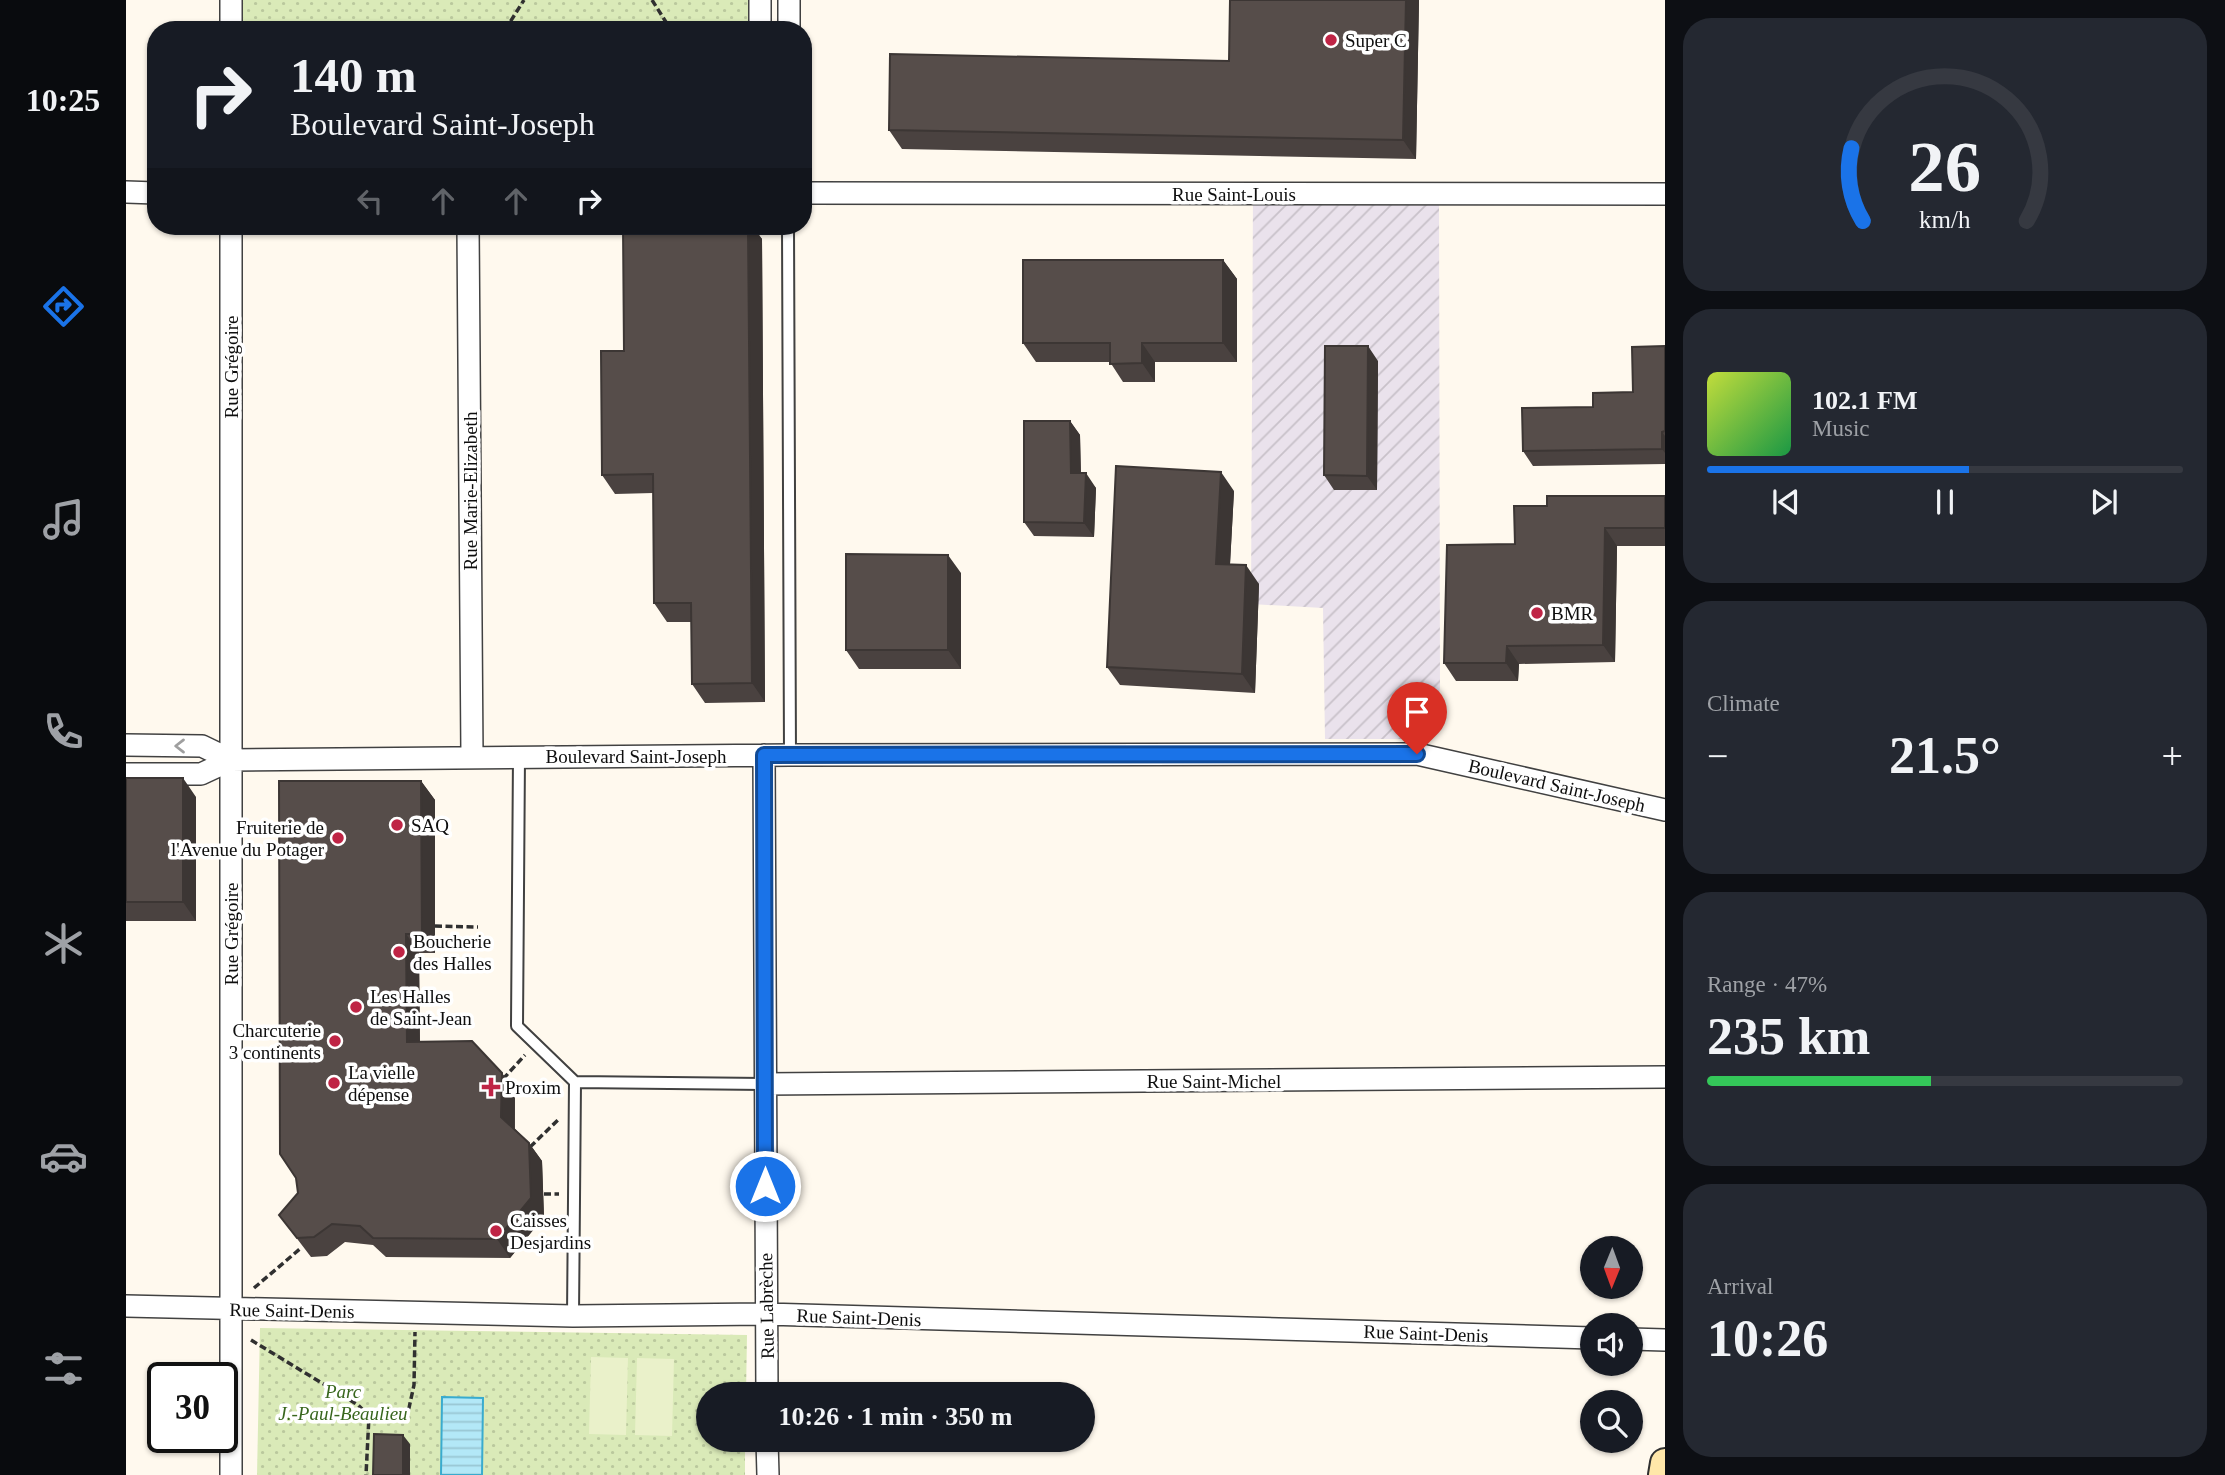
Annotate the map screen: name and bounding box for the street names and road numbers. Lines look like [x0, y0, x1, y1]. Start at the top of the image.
street label: Rue Saint-Louis [1172, 184, 1296, 205]
street label: Rue Grégoire [221, 316, 242, 418]
street label: Rue Marie-Elizabeth [460, 411, 481, 570]
street label: Boulevard Saint-Joseph [545, 746, 727, 767]
street label: Boulevard Saint-Joseph [1466, 755, 1648, 816]
street label: Rue Grégoire [221, 883, 242, 985]
street label: Rue Saint-Michel [1147, 1071, 1281, 1092]
street label: Rue Labrèche [755, 1253, 778, 1359]
street label: Rue Saint-Denis [229, 1299, 355, 1322]
street label: Rue Saint-Denis [796, 1305, 922, 1330]
street label: Rue Saint-Denis [1363, 1321, 1489, 1346]

